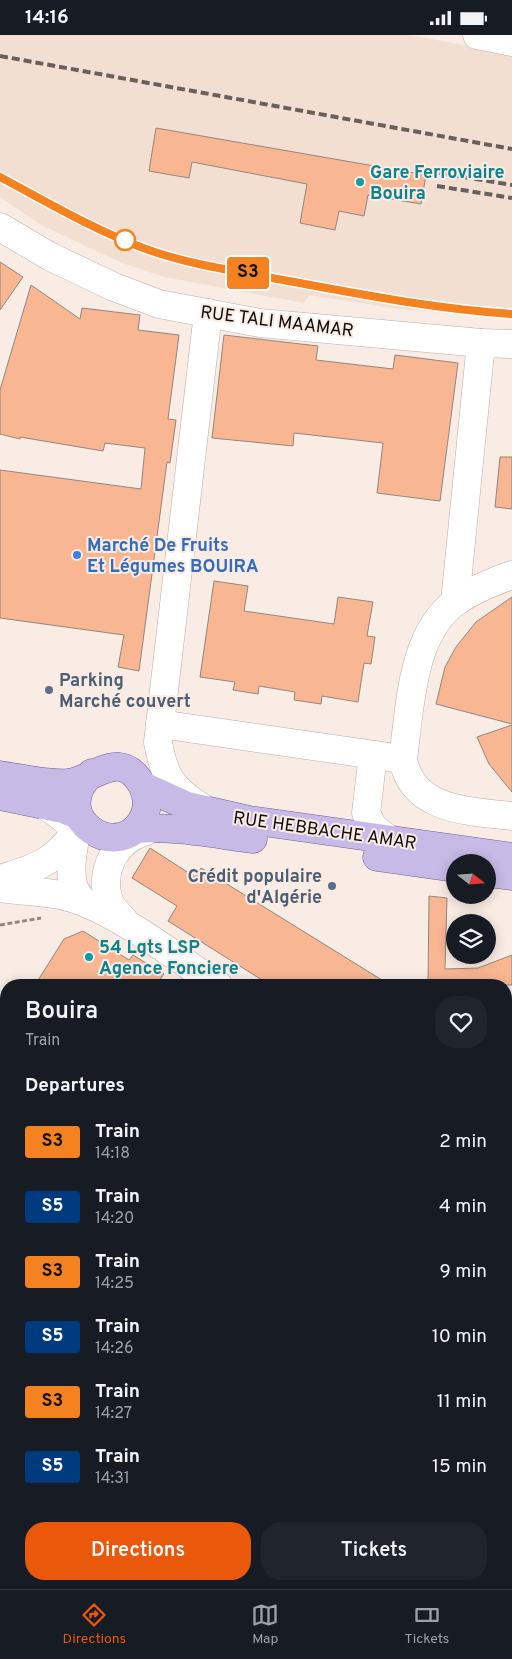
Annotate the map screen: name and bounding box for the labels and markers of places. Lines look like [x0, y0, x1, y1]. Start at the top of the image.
place label: Gare Ferroviaire Bouira [370, 162, 505, 206]
marker: Gare Ferroviaire Bouira [354, 176, 366, 188]
unlabelled marker [114, 229, 136, 251]
place label: Marché De Fruits Et Légumes BOUIRA [87, 535, 259, 579]
marker: Marché De Fruits Et Légumes BOUIRA [71, 549, 83, 561]
place label: Parking Marché couvert [59, 670, 191, 714]
marker: Parking Marché couvert [43, 684, 55, 696]
place label: Crédit populaire d'Algérie [187, 866, 322, 910]
marker: Crédit populaire d'Algérie [326, 880, 338, 892]
place label: 54 Lgts LSP Agence Fonciere [99, 937, 239, 981]
marker: 54 Lgts LSP Agence Fonciere [83, 951, 95, 963]

